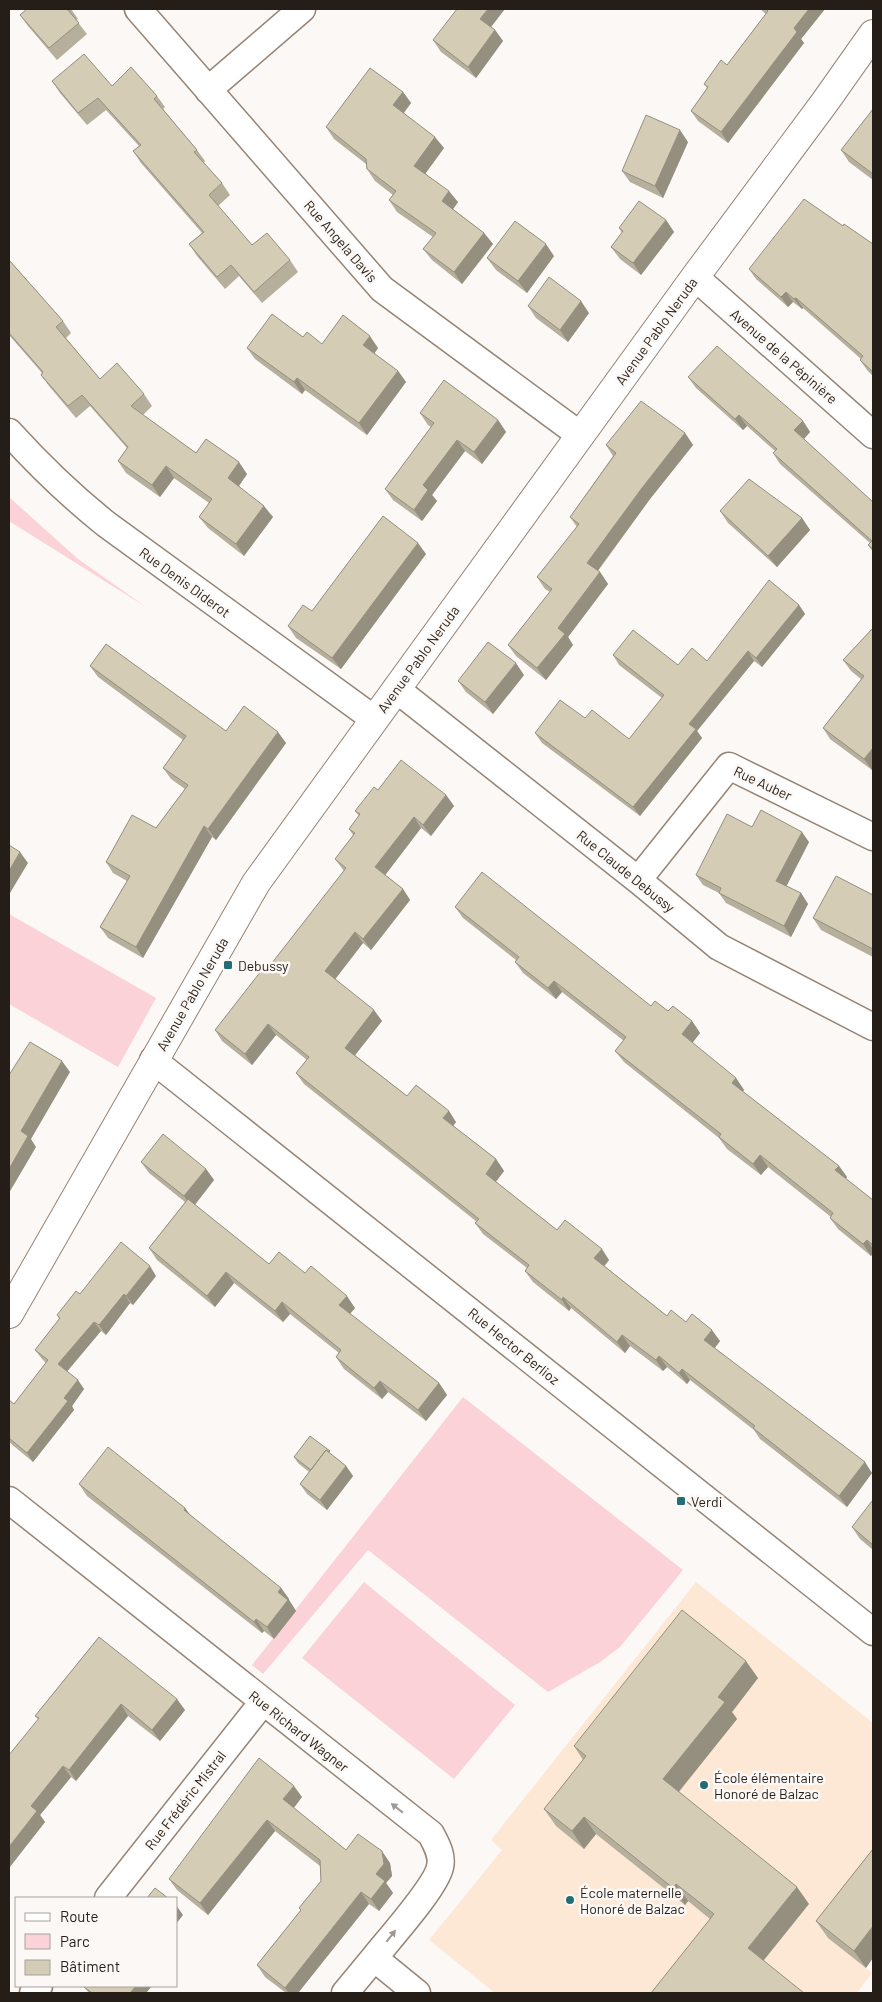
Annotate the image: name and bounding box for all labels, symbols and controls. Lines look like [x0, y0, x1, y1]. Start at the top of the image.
street label: Rue Angela Davis [301, 197, 381, 286]
street label: Avenue Pablo Neruda [611, 274, 701, 388]
street label: Avenue de la Pépinière [727, 305, 841, 407]
street label: Rue Denis Diderot [136, 543, 234, 621]
street label: Avenue Pablo Neruda [373, 602, 463, 716]
street label: Rue Auber [731, 762, 795, 804]
street label: Rue Claude Debussy [574, 826, 679, 916]
street label: Avenue Pablo Neruda [153, 934, 231, 1054]
place label: Debussy [238, 957, 289, 974]
marker: Debussy [222, 959, 234, 971]
street label: Rue Hector Berlioz [465, 1304, 563, 1388]
place label: Verdi [691, 1493, 722, 1510]
marker: Verdi [675, 1495, 687, 1507]
street label: Rue Richard Wagner [246, 1687, 352, 1775]
street label: Rue Frédéric Mistral [141, 1747, 229, 1853]
place label: École élémentaire Honoré de Balzac [714, 1769, 824, 1802]
marker: École élémentaire Honoré de Balzac [698, 1779, 710, 1791]
one-way arrow [391, 1803, 404, 1813]
place label: École maternelle Honoré de Balzac [580, 1884, 685, 1917]
marker: École maternelle Honoré de Balzac [564, 1894, 576, 1906]
legend [15, 1897, 178, 1987]
text: Route [60, 1907, 99, 1925]
one-way arrow [386, 1930, 397, 1943]
text: Parc [60, 1932, 90, 1950]
text: Bâtiment [60, 1957, 120, 1975]

